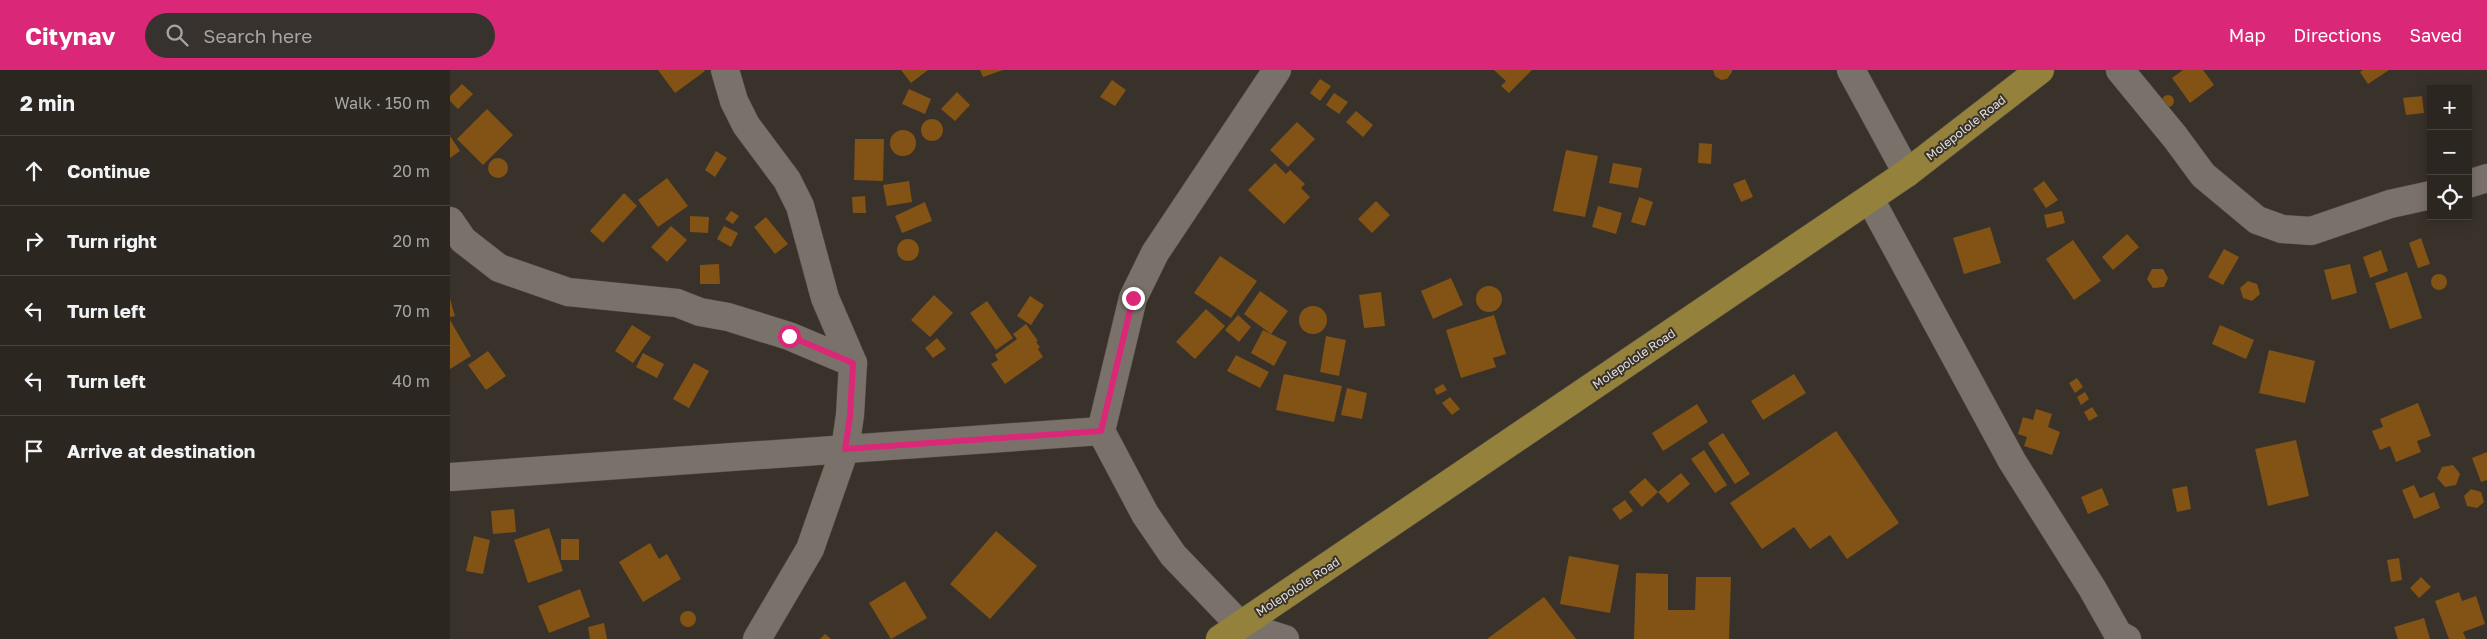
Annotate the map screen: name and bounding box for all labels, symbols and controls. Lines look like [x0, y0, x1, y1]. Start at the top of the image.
search box [145, 13, 495, 58]
text: Citynav [25, 21, 115, 50]
icon: search [163, 21, 191, 49]
text: Search here [203, 24, 312, 47]
text: Map [2229, 24, 2265, 46]
text: Directions [2293, 24, 2381, 46]
text: Saved [2409, 24, 2462, 46]
map controls [2427, 85, 2472, 220]
button: + [2427, 85, 2472, 130]
text: 2 min [20, 90, 75, 116]
street label: Molepolole Road [1923, 92, 2008, 163]
text: Walk · 150 m [334, 93, 430, 113]
button: − [2427, 130, 2472, 175]
icon: ahead [20, 157, 48, 185]
text: Continue [67, 159, 150, 182]
text: 20 m [393, 161, 430, 181]
button: locate [2427, 175, 2472, 220]
icon: right [20, 227, 48, 255]
text: Turn right [67, 229, 157, 252]
text: 20 m [393, 231, 430, 251]
route end [1122, 287, 1145, 310]
icon: left [20, 297, 48, 325]
text: Turn left [67, 299, 146, 322]
text: 70 m [393, 301, 430, 321]
route start [778, 325, 801, 348]
street label: Molepolole Road [1589, 325, 1678, 392]
icon: left [20, 367, 48, 395]
text: Turn left [67, 369, 146, 392]
text: 40 m [392, 371, 430, 391]
icon: arrive [20, 437, 48, 465]
text: Arrive at destination [67, 439, 255, 462]
street label: Molepolole Road [1253, 554, 1342, 619]

